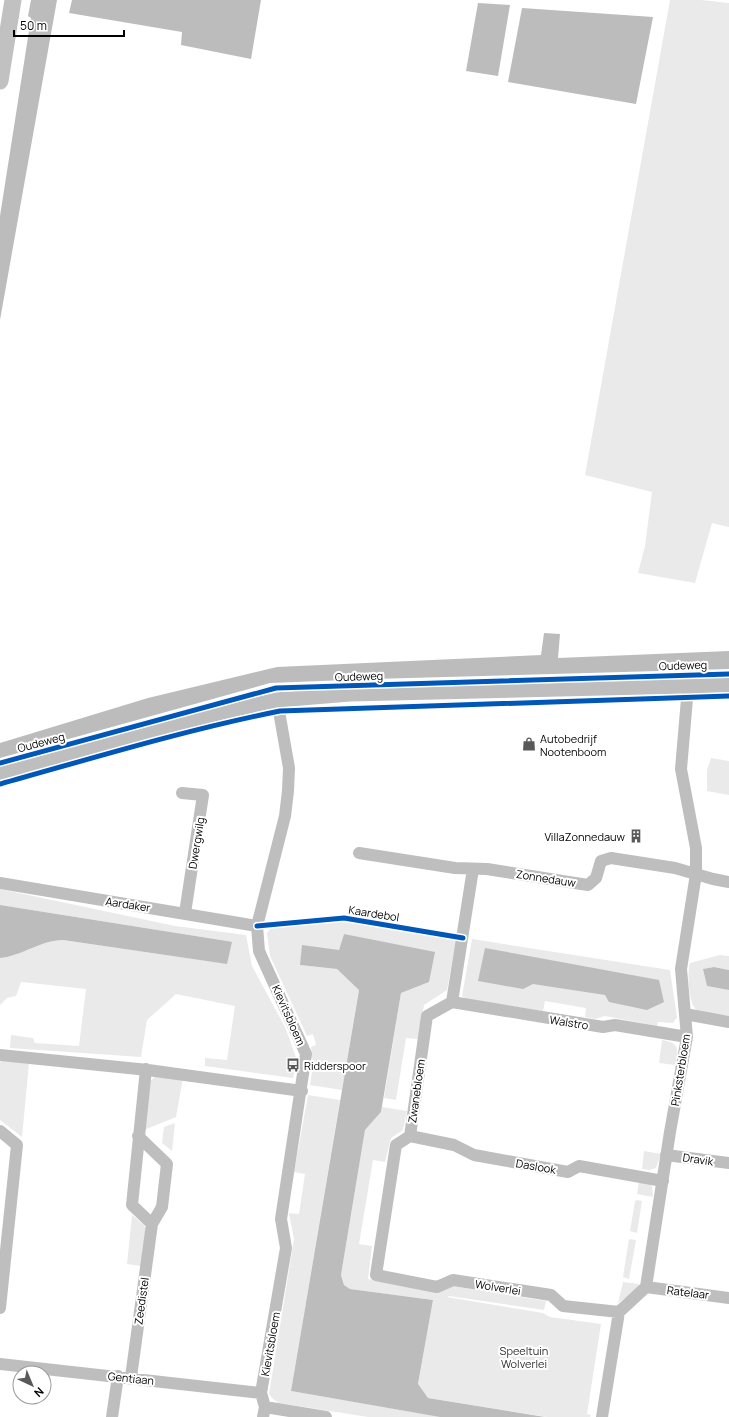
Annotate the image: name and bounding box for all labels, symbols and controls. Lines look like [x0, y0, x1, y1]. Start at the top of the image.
scale bar [14, 12, 124, 38]
text: 50 m [20, 17, 47, 34]
street label: Oudeweg [659, 657, 707, 673]
street label: Oudeweg [335, 668, 383, 684]
street label: Oudeweg [16, 728, 66, 756]
place label: Autobedrijf Nootenboom [540, 731, 606, 759]
shop icon: Autobedrijf Nootenboom [521, 736, 537, 752]
street label: Dwergwilg [184, 816, 208, 870]
building icon: VillaZonnedauw [628, 828, 644, 844]
place label: VillaZonnedauw [544, 829, 626, 844]
street label: Zonnedauw [515, 866, 578, 890]
street label: Aardaker [104, 893, 152, 915]
street label: Kaardebol [348, 902, 400, 924]
street label: Kievitsbloem [269, 982, 309, 1048]
street label: Walstro [549, 1012, 590, 1033]
street label: Pinksterbloem [667, 1033, 693, 1107]
bus stop icon: Ridderspoor [285, 1057, 301, 1073]
place label: Ridderspoor [304, 1058, 366, 1073]
street label: Zwanebloem [404, 1058, 428, 1124]
street label: Dravik [682, 1149, 715, 1169]
street label: Daslook [515, 1155, 558, 1177]
street label: Zeedistel [130, 1276, 152, 1326]
street label: Wolverlei [474, 1276, 522, 1298]
street label: Ratelaar [666, 1282, 710, 1302]
street label: Kievitsbloem [257, 1311, 283, 1377]
park label: Speeltuin Wolverlei [500, 1343, 548, 1371]
north arrow [12, 1365, 52, 1405]
street label: Gentiaan [107, 1368, 155, 1388]
text: N [31, 1384, 47, 1401]

